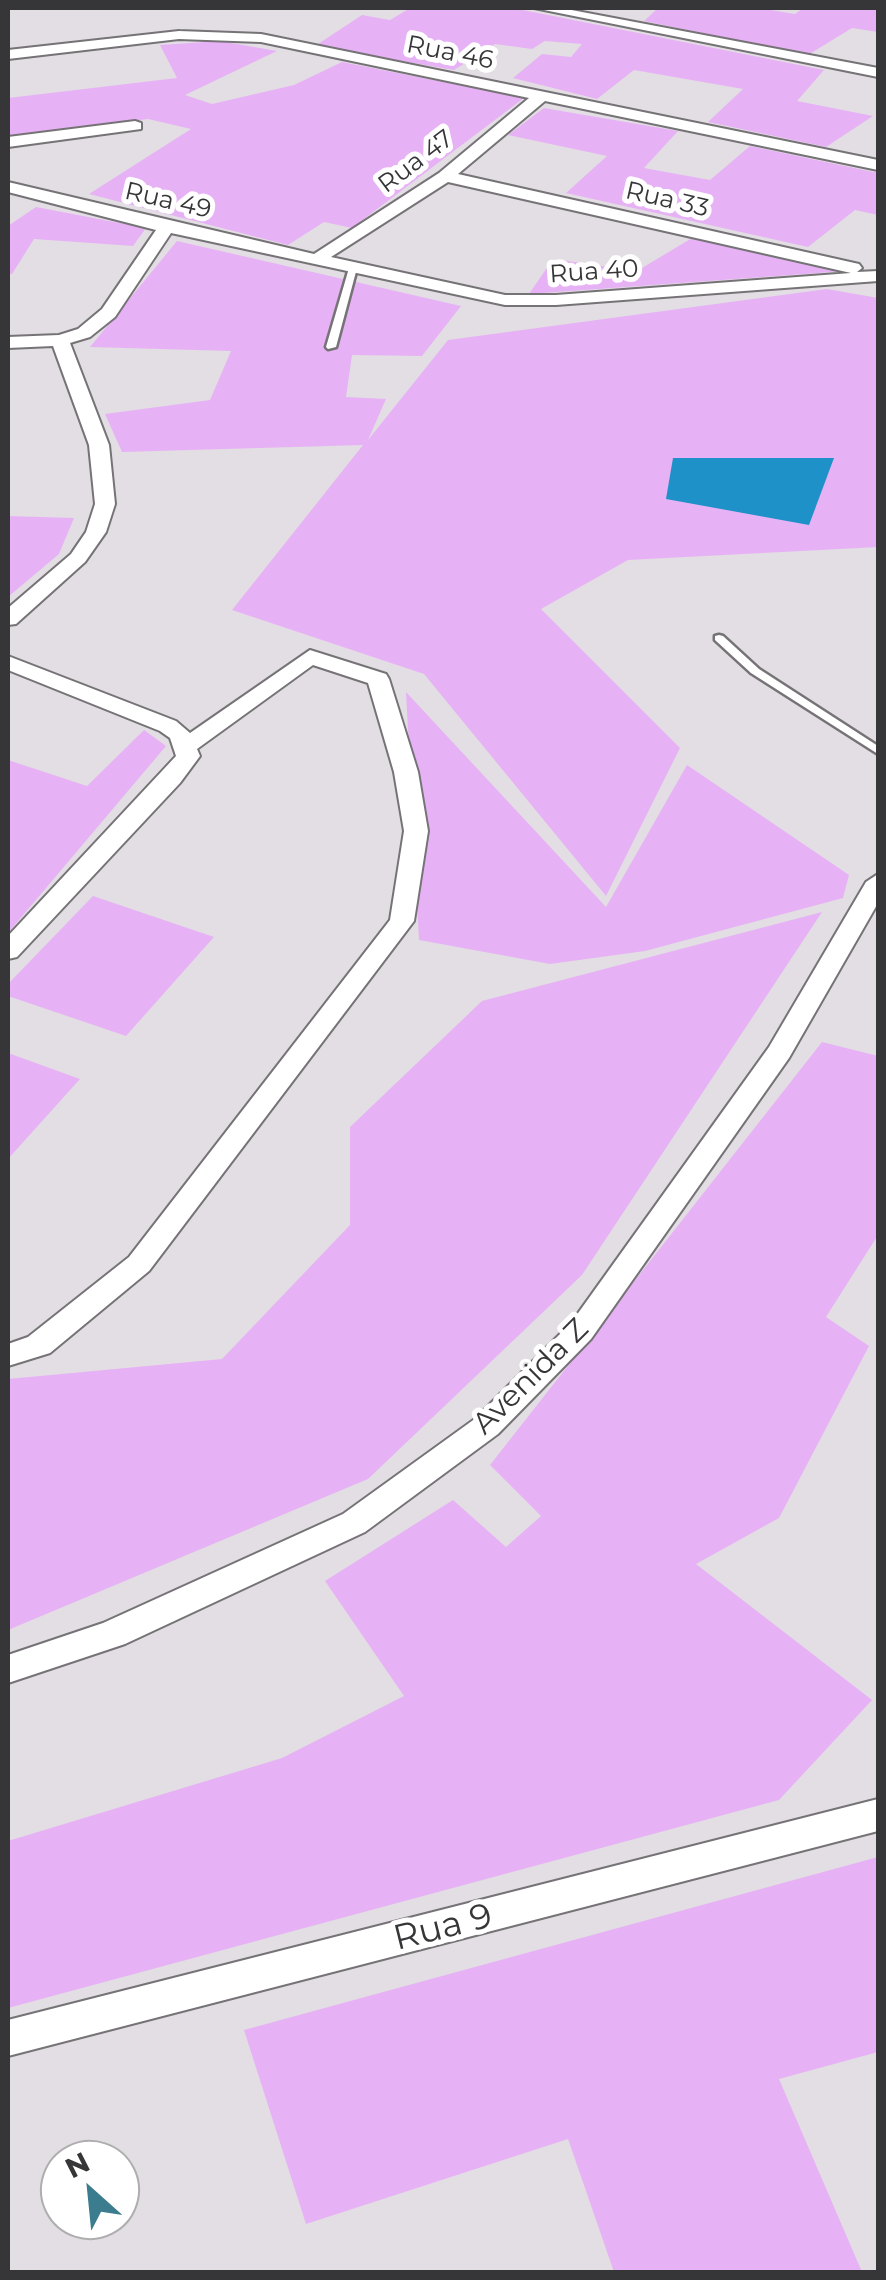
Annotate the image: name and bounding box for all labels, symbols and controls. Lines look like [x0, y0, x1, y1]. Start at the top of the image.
street label: Rua 46 [404, 30, 496, 76]
street label: Rua 47 [373, 124, 459, 200]
street label: Rua 33 [623, 176, 711, 224]
street label: Rua 49 [122, 177, 214, 225]
street label: Rua 40 [548, 254, 640, 290]
street label: Avenida Z [466, 1312, 596, 1442]
street label: Rua 9 [389, 1896, 497, 1960]
north arrow [40, 2140, 140, 2240]
text: N [59, 2145, 95, 2185]

